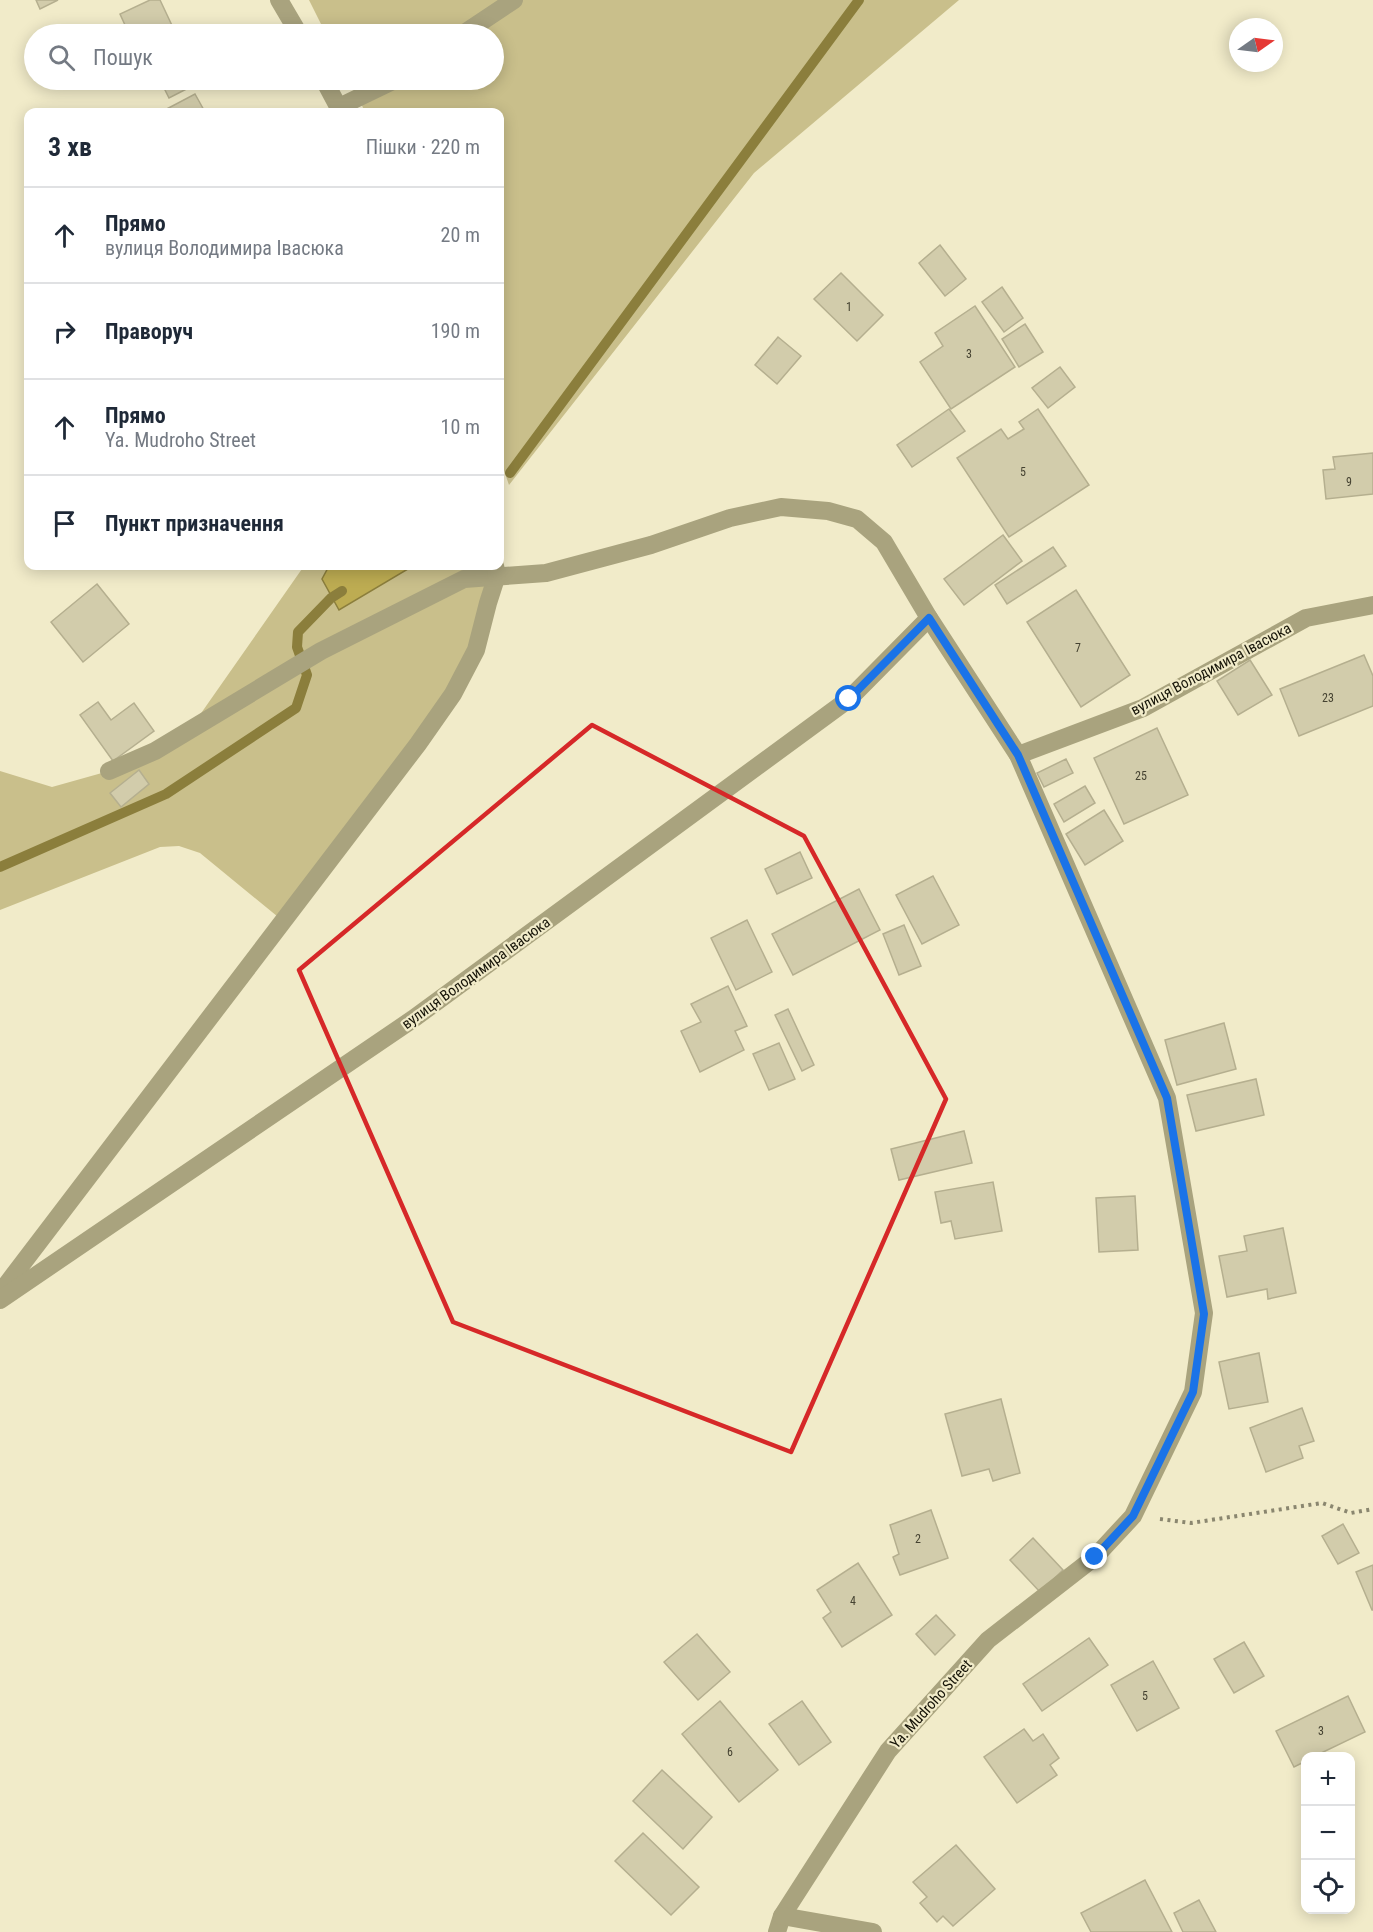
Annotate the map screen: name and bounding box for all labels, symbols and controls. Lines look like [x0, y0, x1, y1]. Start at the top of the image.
north arrow [1229, 18, 1283, 72]
search box [24, 24, 504, 90]
icon: search [45, 41, 78, 74]
text: Пошук [93, 45, 153, 70]
text: 3 хв [48, 132, 92, 162]
text: Пішки · 220 m [366, 135, 480, 159]
text: Прямо [105, 211, 166, 236]
icon: ahead [48, 219, 81, 252]
text: 20 m [441, 223, 480, 247]
text: вулиця Володимира Івасюка [105, 236, 344, 260]
house number: 1 [846, 300, 852, 314]
icon: right [48, 315, 81, 348]
text: Праворуч [105, 319, 193, 344]
text: 190 m [431, 319, 480, 343]
house number: 3 [966, 347, 972, 361]
text: Прямо [105, 403, 166, 428]
icon: ahead [48, 411, 81, 444]
text: 10 m [441, 415, 480, 439]
text: Ya. Mudroho Street [105, 428, 256, 452]
house number: 5 [1020, 465, 1026, 479]
house number: 9 [1346, 475, 1352, 489]
icon: arrive [48, 507, 81, 540]
text: Пункт призначення [105, 511, 284, 536]
street label: вулиця Володимира Івасюка [1128, 619, 1294, 719]
house number: 7 [1075, 641, 1081, 655]
route start [835, 685, 861, 711]
house number: 23 [1322, 691, 1334, 705]
house number: 25 [1135, 769, 1147, 783]
street label: вулиця Володимира Івасюка [398, 913, 554, 1033]
house number: 2 [915, 1532, 921, 1546]
route end [1081, 1543, 1107, 1569]
house number: 4 [850, 1594, 856, 1608]
street label: Ya. Mudroho Street [886, 1656, 976, 1752]
house number: 5 [1142, 1689, 1148, 1703]
house number: 3 [1318, 1724, 1324, 1738]
house number: 6 [727, 1745, 733, 1759]
map controls [1301, 1752, 1355, 1914]
button: + [1301, 1752, 1355, 1806]
button: − [1301, 1806, 1355, 1860]
button: locate [1301, 1860, 1355, 1914]

